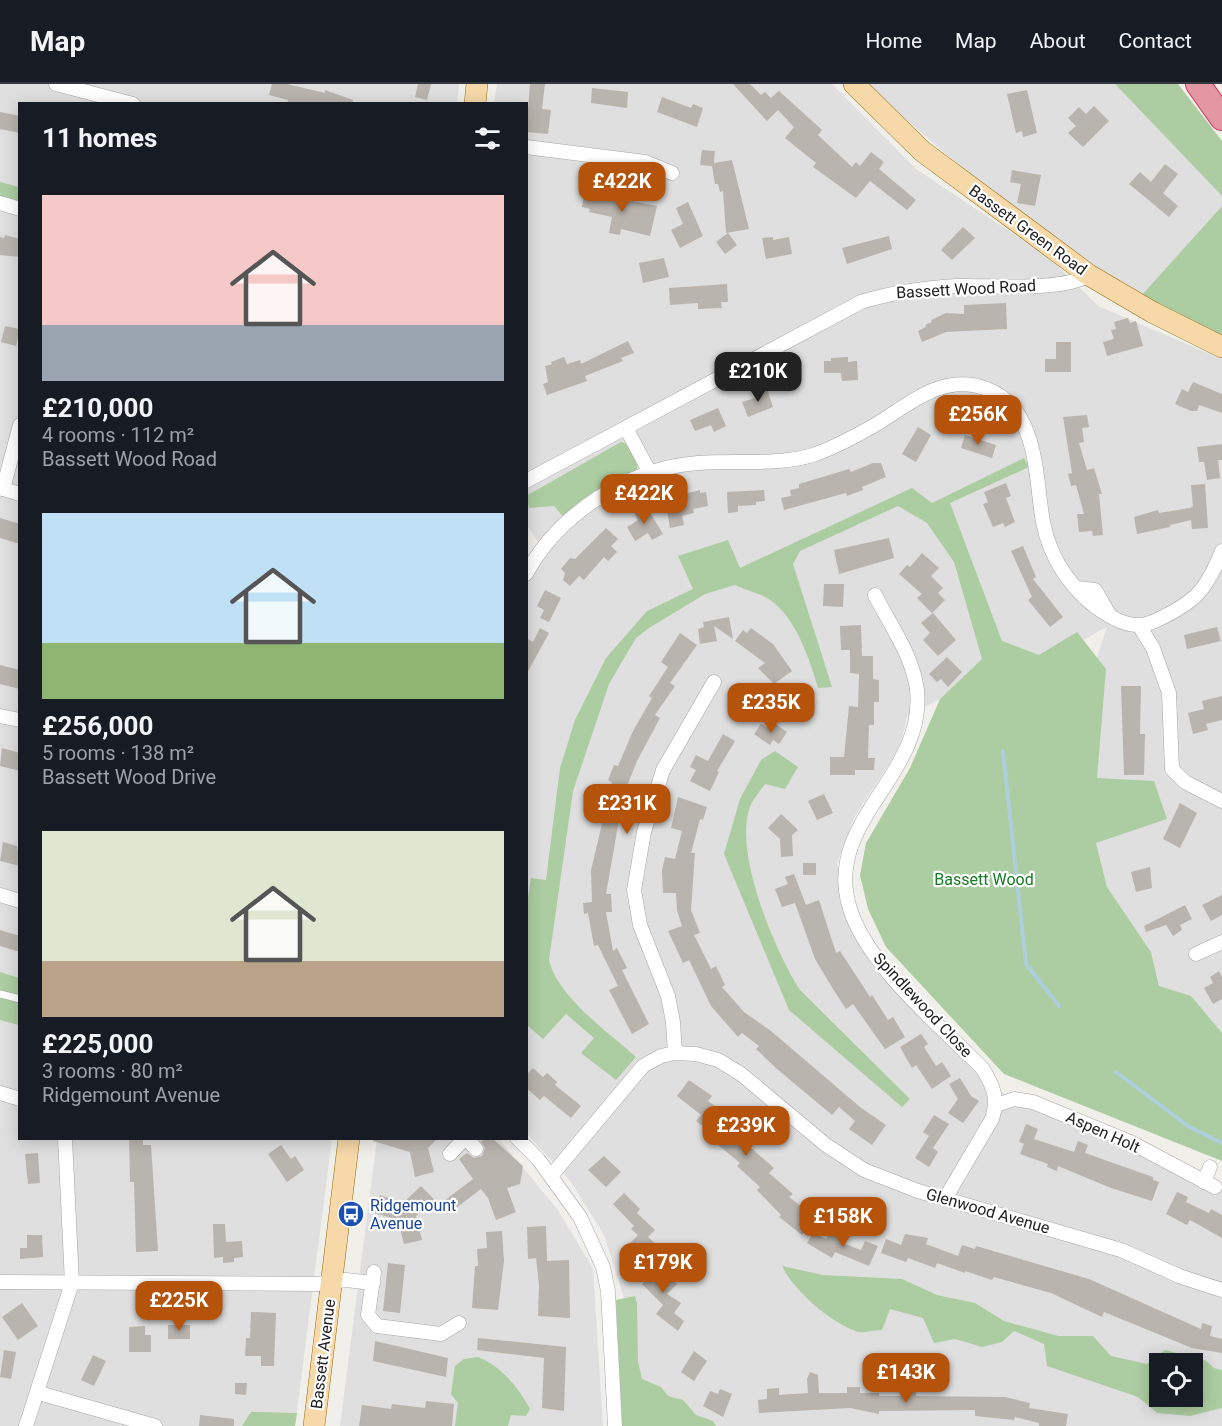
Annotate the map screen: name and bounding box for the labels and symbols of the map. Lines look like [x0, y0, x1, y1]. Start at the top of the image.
pin: £422K [580, 162, 664, 213]
street label: Bassett Green Road [965, 181, 1091, 279]
street label: Bassett Wood Road [896, 276, 1036, 302]
pin: £210K [716, 352, 800, 403]
pin: £256K [936, 395, 1020, 446]
pin: £422K [602, 474, 686, 525]
pin: £235K [729, 683, 813, 734]
pin: £231K [585, 784, 669, 835]
park label: Bassett Wood [934, 870, 1034, 889]
street label: Spindlewood Close [870, 949, 976, 1061]
pin: £239K [704, 1106, 788, 1157]
street label: Aspen Holt [1063, 1107, 1143, 1157]
street label: Glenwood Avenue [924, 1184, 1052, 1238]
place label: Ridgemount Avenue [370, 1196, 456, 1233]
pin: £158K [801, 1197, 885, 1248]
bus stop icon: Ridgemount Avenue [336, 1199, 366, 1229]
pin: £179K [621, 1243, 705, 1294]
pin: £225K [137, 1281, 221, 1332]
street label: Bassett Avenue [307, 1298, 339, 1410]
pin: £143K [864, 1353, 948, 1404]

